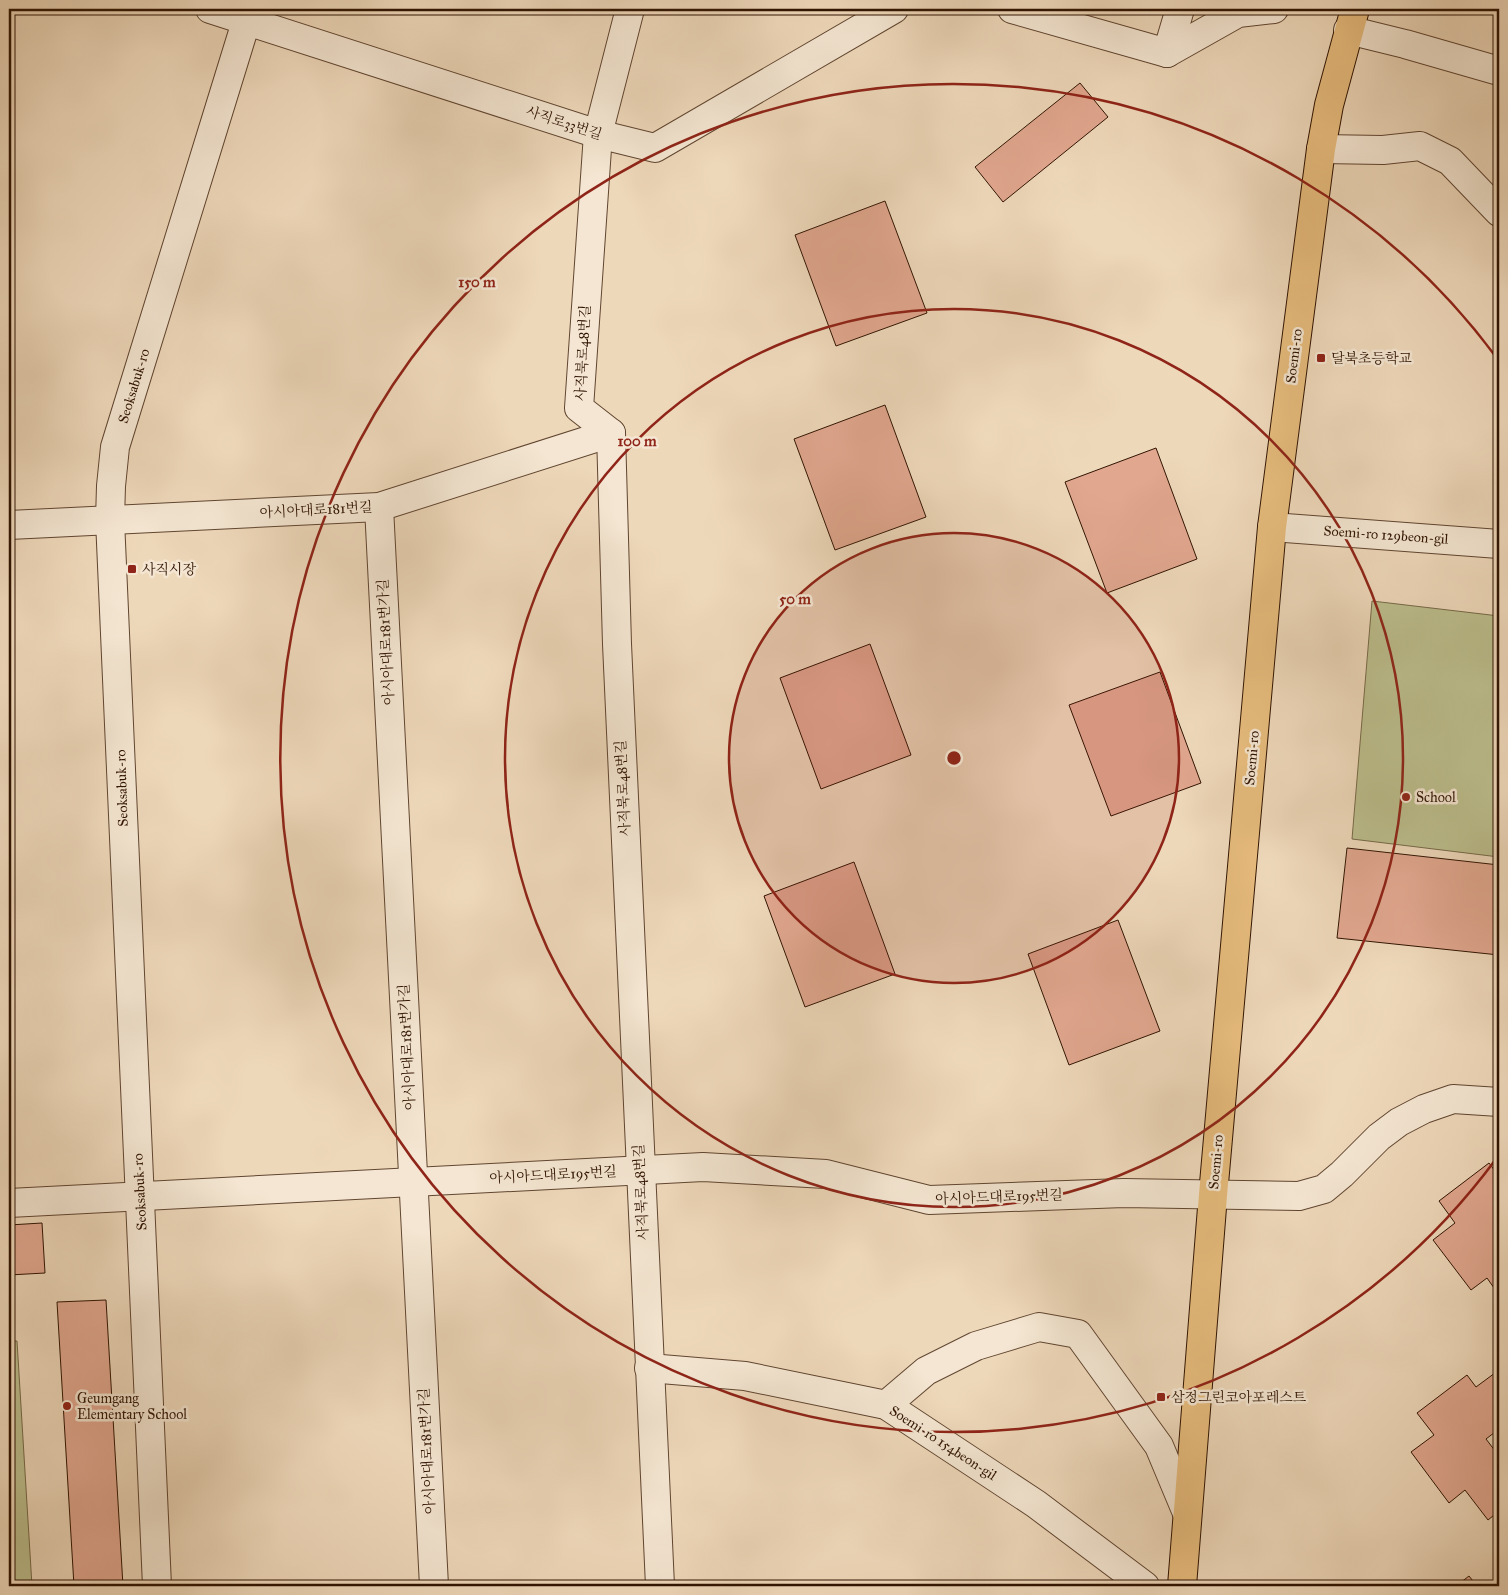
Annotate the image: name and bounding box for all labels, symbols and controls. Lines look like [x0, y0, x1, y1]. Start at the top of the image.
street label: 사직로33번길 [524, 103, 604, 143]
text: 150 m [458, 273, 496, 291]
street label: 사직북로48번길 [572, 304, 594, 402]
street label: Soemi-ro [1282, 328, 1306, 384]
street label: Seoksabuk-ro [115, 347, 153, 425]
place label: 달북초등학교 [1331, 350, 1413, 367]
marker: 달북초등학교 [1315, 352, 1327, 364]
text: 100 m [617, 432, 657, 450]
street label: 아시아대로181번길 [259, 499, 373, 521]
street label: Soemi-ro 129beon-gil [1323, 522, 1449, 548]
place label: 사직시장 [142, 561, 197, 578]
marker: 사직시장 [126, 563, 138, 575]
street label: 아시아대로181번가길 [374, 578, 398, 706]
text: 50 m [779, 590, 811, 608]
street label: Soemi-ro [1241, 730, 1263, 786]
street label: 사직북로48번길 [612, 739, 634, 837]
street label: Seoksabuk-ro [112, 749, 132, 827]
centre of rings [945, 749, 963, 767]
place label: School [1416, 789, 1456, 806]
marker: School [1400, 791, 1412, 803]
street label: 아시아대로181번가길 [395, 983, 419, 1111]
street label: Soemi-ro [1205, 1134, 1227, 1190]
street label: 사직북로48번길 [630, 1143, 652, 1241]
street label: Seoksabuk-ro [129, 1153, 151, 1231]
street label: 아시아드대로195번길 [489, 1163, 617, 1187]
street label: 아시아드대로195번길 [935, 1186, 1063, 1208]
street label: 아시아대로181번가길 [415, 1387, 439, 1515]
place label: 삼정그린코아포레스트 [1171, 1389, 1307, 1406]
place label: Geumgang Elementary School [77, 1390, 187, 1423]
marker: 삼정그린코아포레스트 [1155, 1391, 1167, 1403]
marker: Geumgang Elementary School [61, 1400, 73, 1412]
street label: Soemi-ro 154beon-gil [886, 1402, 1000, 1484]

